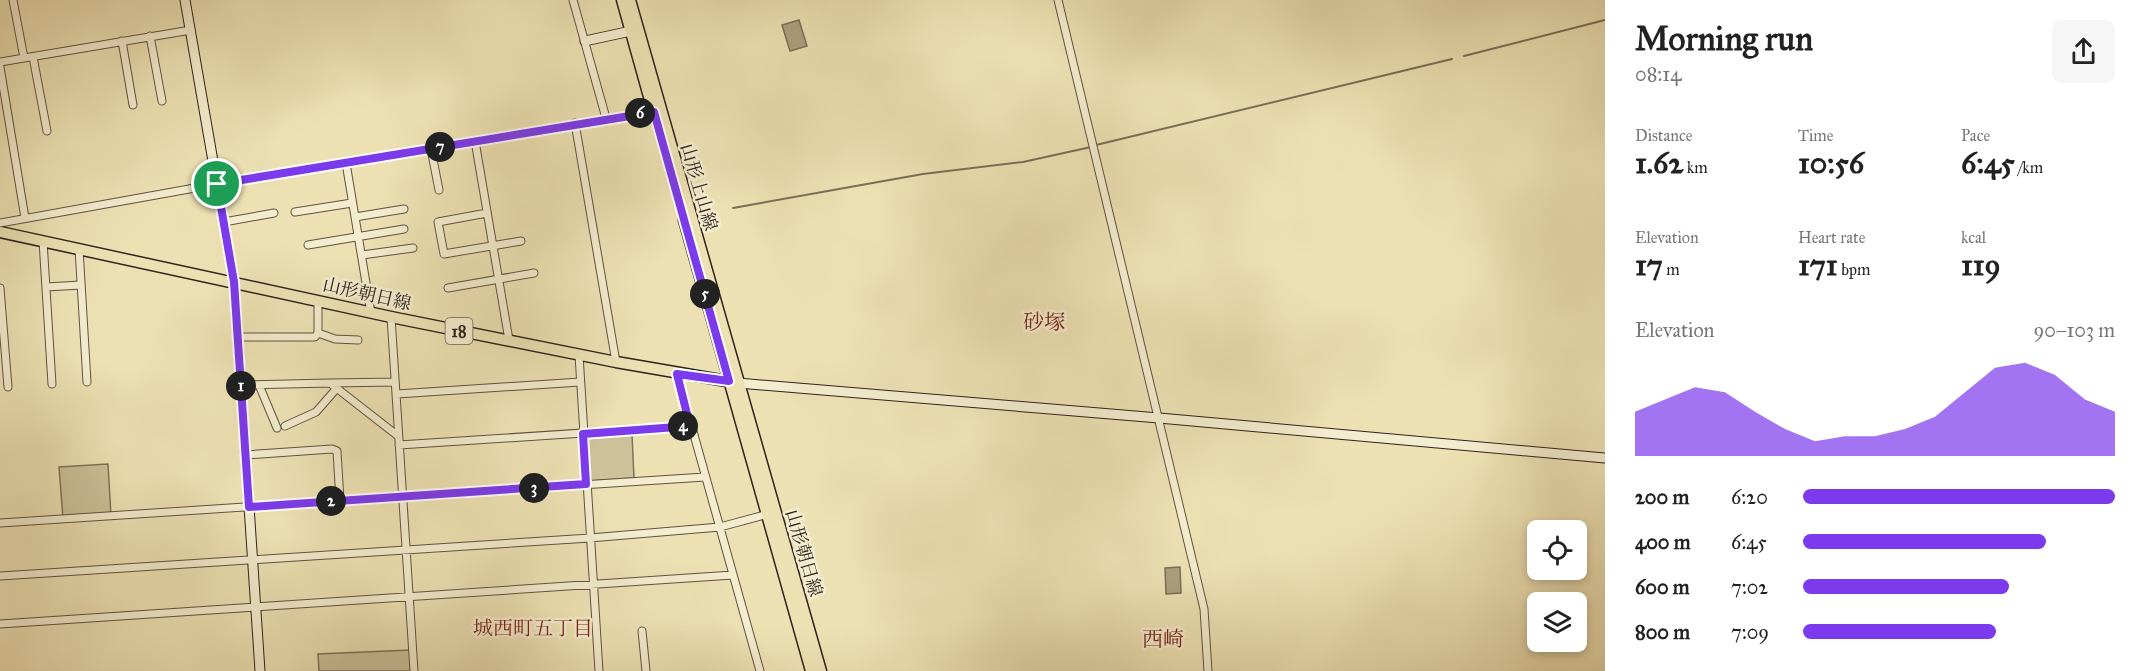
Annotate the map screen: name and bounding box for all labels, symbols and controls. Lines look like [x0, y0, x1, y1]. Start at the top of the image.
text: Morning run [1635, 19, 1813, 59]
button: share [2052, 20, 2115, 83]
text: 08:14 [1635, 62, 1681, 86]
pin: 6 [625, 98, 655, 128]
text: 6 [636, 103, 644, 122]
text: Distance [1635, 126, 1692, 145]
text: Time [1798, 126, 1833, 145]
text: Pace [1961, 126, 1990, 145]
pin: 7 [425, 132, 455, 162]
text: 7 [436, 137, 444, 156]
street label: 山形上山線 [676, 141, 722, 233]
text: 1.62 [1635, 145, 1683, 181]
text: 10:56 [1798, 145, 1864, 181]
text: 6:45 [1961, 145, 2015, 181]
pin [191, 158, 242, 209]
text: km [1683, 158, 1708, 177]
text: /km [2015, 158, 2043, 177]
icon: arrive [200, 167, 233, 200]
text: Elevation [1635, 228, 1699, 247]
text: Heart rate [1798, 228, 1865, 247]
text: kcal [1961, 228, 1986, 247]
text: 17 [1635, 247, 1663, 283]
text: 171 [1798, 247, 1838, 283]
text: 119 [1961, 247, 2001, 283]
text: m [1663, 260, 1680, 279]
text: bpm [1838, 260, 1870, 279]
street label: 山形朝日線 [321, 273, 413, 315]
pin: 5 [690, 279, 720, 309]
text: 5 [701, 284, 709, 303]
district label: 砂塚 [1023, 309, 1065, 335]
road number: 18 [446, 318, 472, 344]
text: Elevation [1635, 318, 1714, 342]
text: 90–103 m [2034, 318, 2115, 342]
pin: 1 [226, 371, 256, 401]
text: 1 [238, 376, 244, 395]
pin: 4 [668, 411, 698, 441]
text: 4 [679, 416, 687, 435]
pin: 3 [519, 473, 549, 503]
text: 3 [531, 478, 537, 497]
text: 200 m [1635, 485, 1689, 509]
text: 6:20 [1731, 485, 1768, 509]
pin: 2 [316, 486, 346, 516]
text: 2 [327, 491, 335, 510]
street label: 山形朝日線 [781, 507, 827, 599]
map controls [1527, 520, 1587, 652]
button: locate [1527, 520, 1587, 580]
text: 400 m [1635, 530, 1691, 554]
text: 6:45 [1731, 530, 1767, 554]
text: 600 m [1635, 575, 1690, 599]
text: 7:02 [1731, 575, 1768, 599]
button: layers [1527, 592, 1587, 652]
district label: 城西町五丁目 [473, 616, 593, 640]
text: 800 m [1635, 620, 1690, 644]
text: 7:09 [1731, 620, 1769, 644]
district label: 西崎 [1142, 626, 1184, 652]

